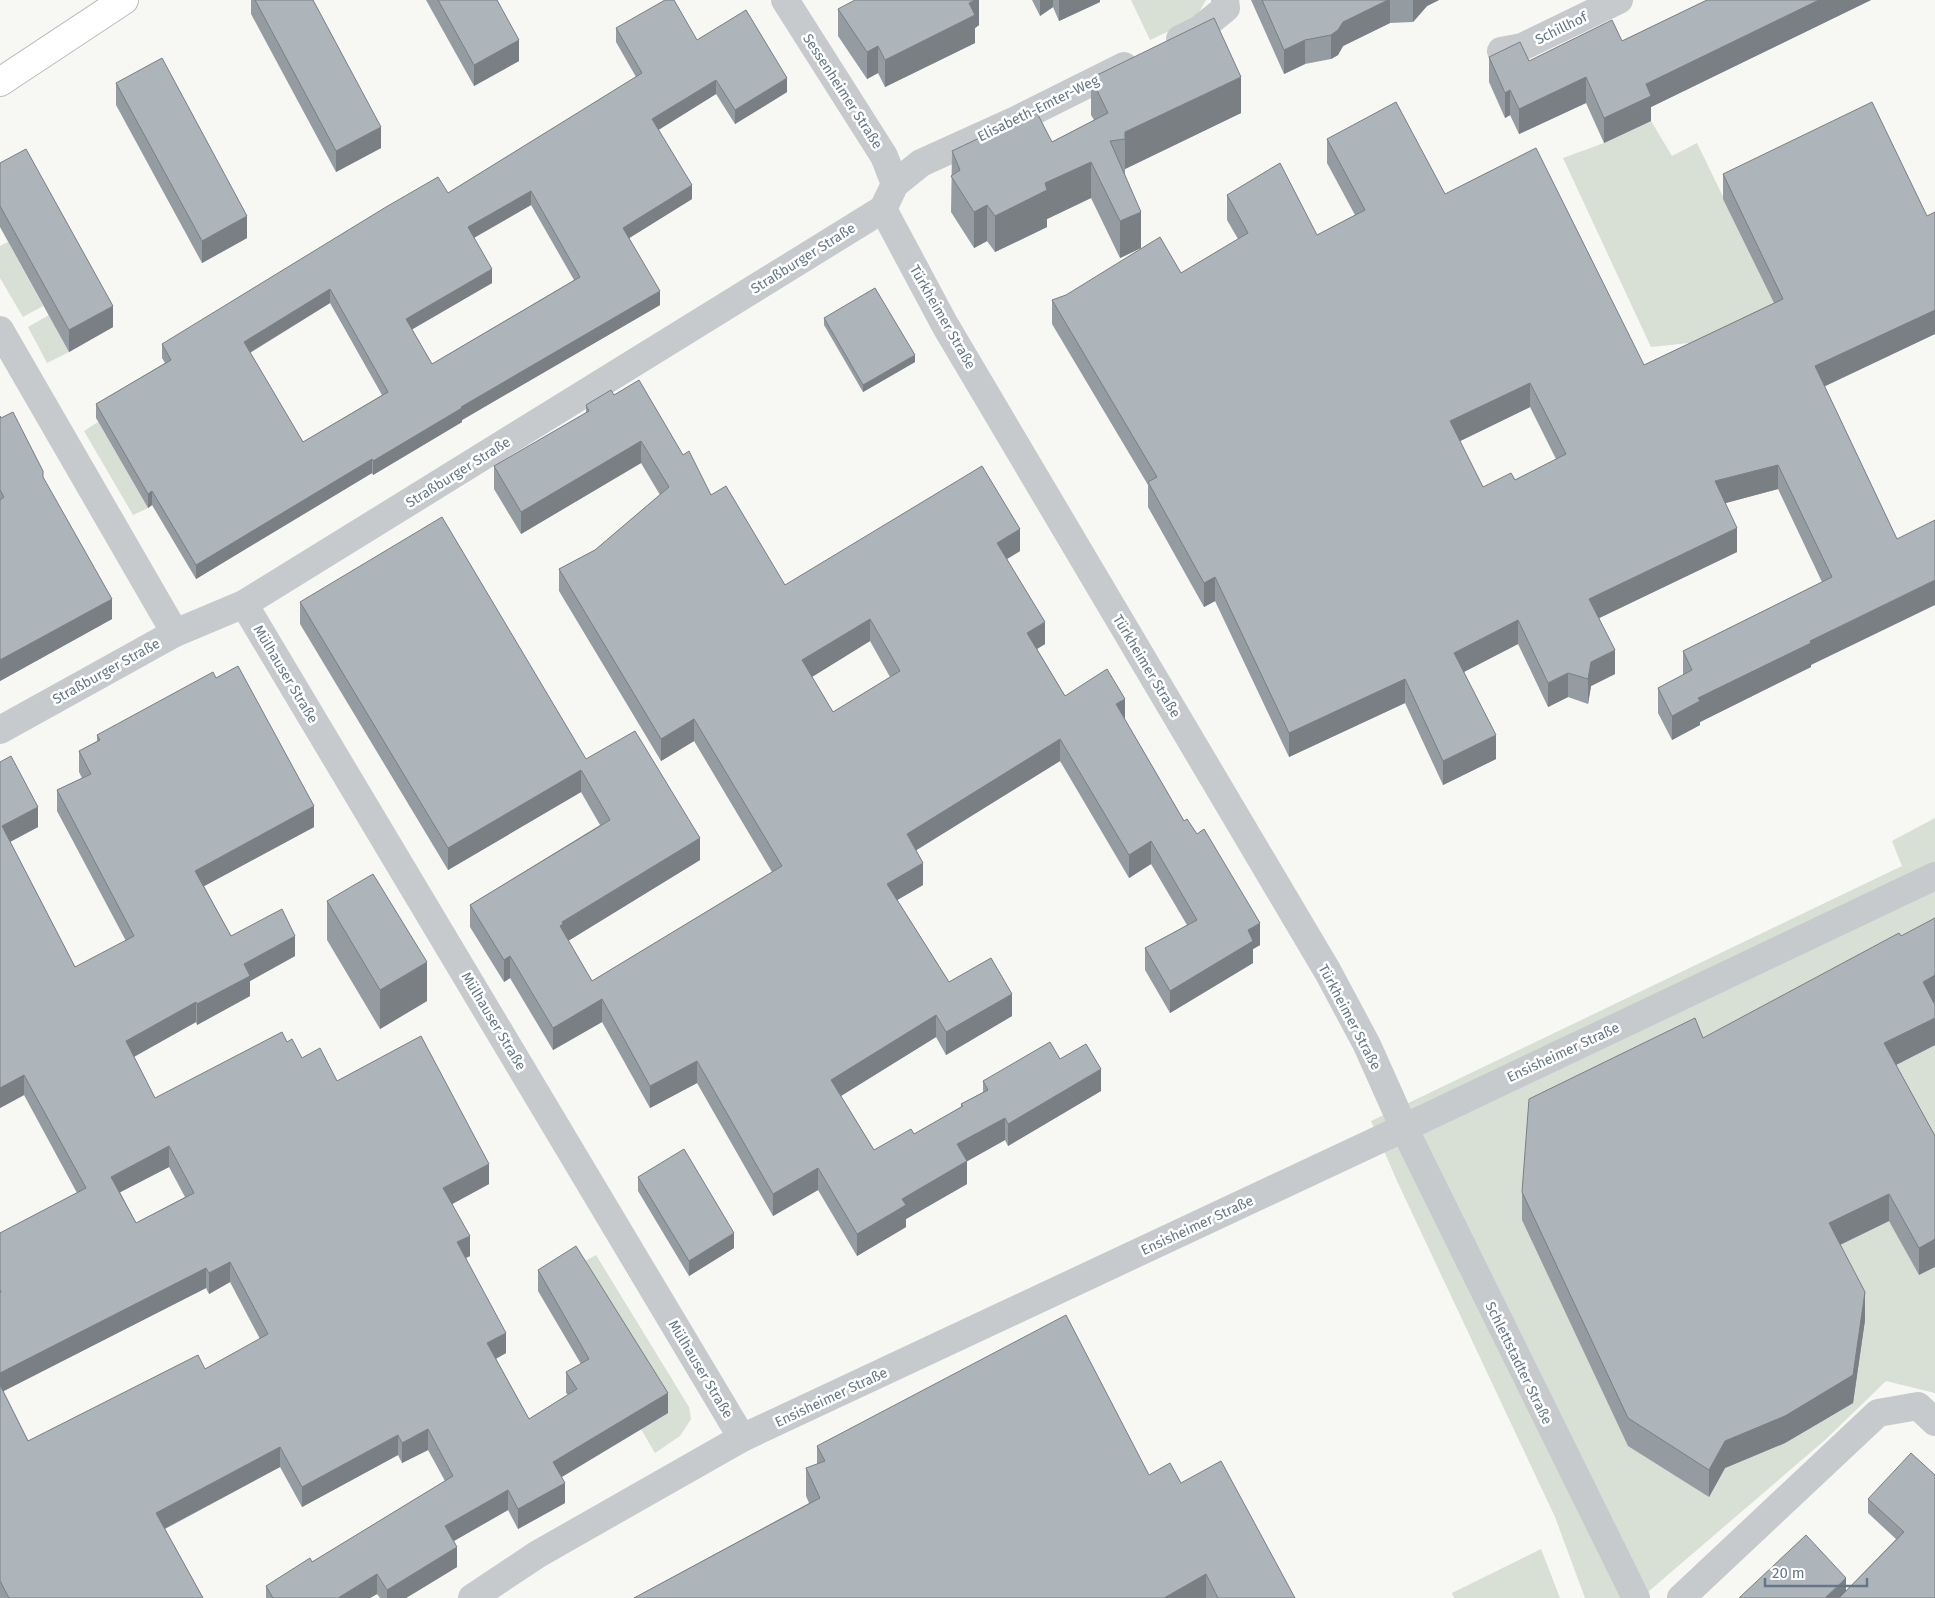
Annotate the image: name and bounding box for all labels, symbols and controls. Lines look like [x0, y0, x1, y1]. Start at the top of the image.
street label: Schillhof [1532, 8, 1591, 48]
street label: Sessenheimer Straße [799, 31, 886, 152]
street label: Elisabeth-Emter-Weg [975, 71, 1102, 145]
street label: Straßburger Straße [748, 219, 859, 297]
street label: Türkheimer Straße [906, 262, 979, 372]
street label: Straßburger Straße [403, 433, 514, 511]
street label: Türkheimer Straße [1109, 612, 1184, 721]
street label: Mülhauser Straße [250, 622, 322, 726]
street label: Straßburger Straße [50, 635, 163, 708]
street label: Türkheimer Straße [1315, 962, 1385, 1073]
street label: Mülhauser Straße [458, 969, 530, 1073]
street label: Ensisheimer Straße [1504, 1019, 1622, 1086]
street label: Ensisheimer Straße [1138, 1192, 1256, 1259]
street label: Schlettstadter Straße [1481, 1299, 1556, 1427]
street label: Mülhauser Straße [665, 1317, 737, 1421]
street label: Ensisheimer Straße [772, 1364, 890, 1431]
scale bar [1765, 1556, 1868, 1588]
text: 20 m [1772, 1564, 1805, 1582]

